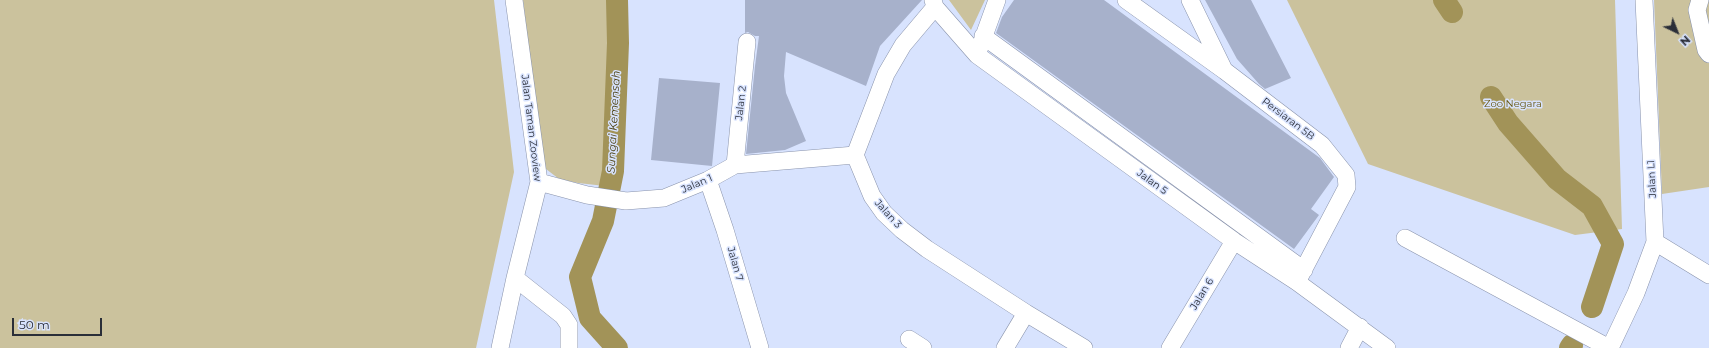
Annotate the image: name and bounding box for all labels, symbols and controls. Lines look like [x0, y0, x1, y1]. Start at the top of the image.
north arrow [1657, 12, 1697, 52]
text: N [1677, 33, 1693, 49]
water label: Sungai Kemensah [605, 70, 623, 174]
street label: Jalan Taman Zooview [518, 74, 544, 182]
street label: Jalan 2 [733, 85, 749, 121]
street label: Persiaran 5B [1259, 95, 1317, 143]
park label: Zoo Negara [1484, 98, 1542, 110]
street label: Jalan L1 [1645, 160, 1659, 198]
street label: Jalan 5 [1135, 167, 1169, 197]
street label: Jalan 1 [680, 172, 714, 196]
street label: Jalan 3 [872, 197, 904, 231]
street label: Jalan 7 [724, 246, 746, 282]
street label: Jalan 6 [1188, 276, 1216, 312]
scale bar [14, 310, 104, 336]
text: 50 m [19, 317, 50, 332]

